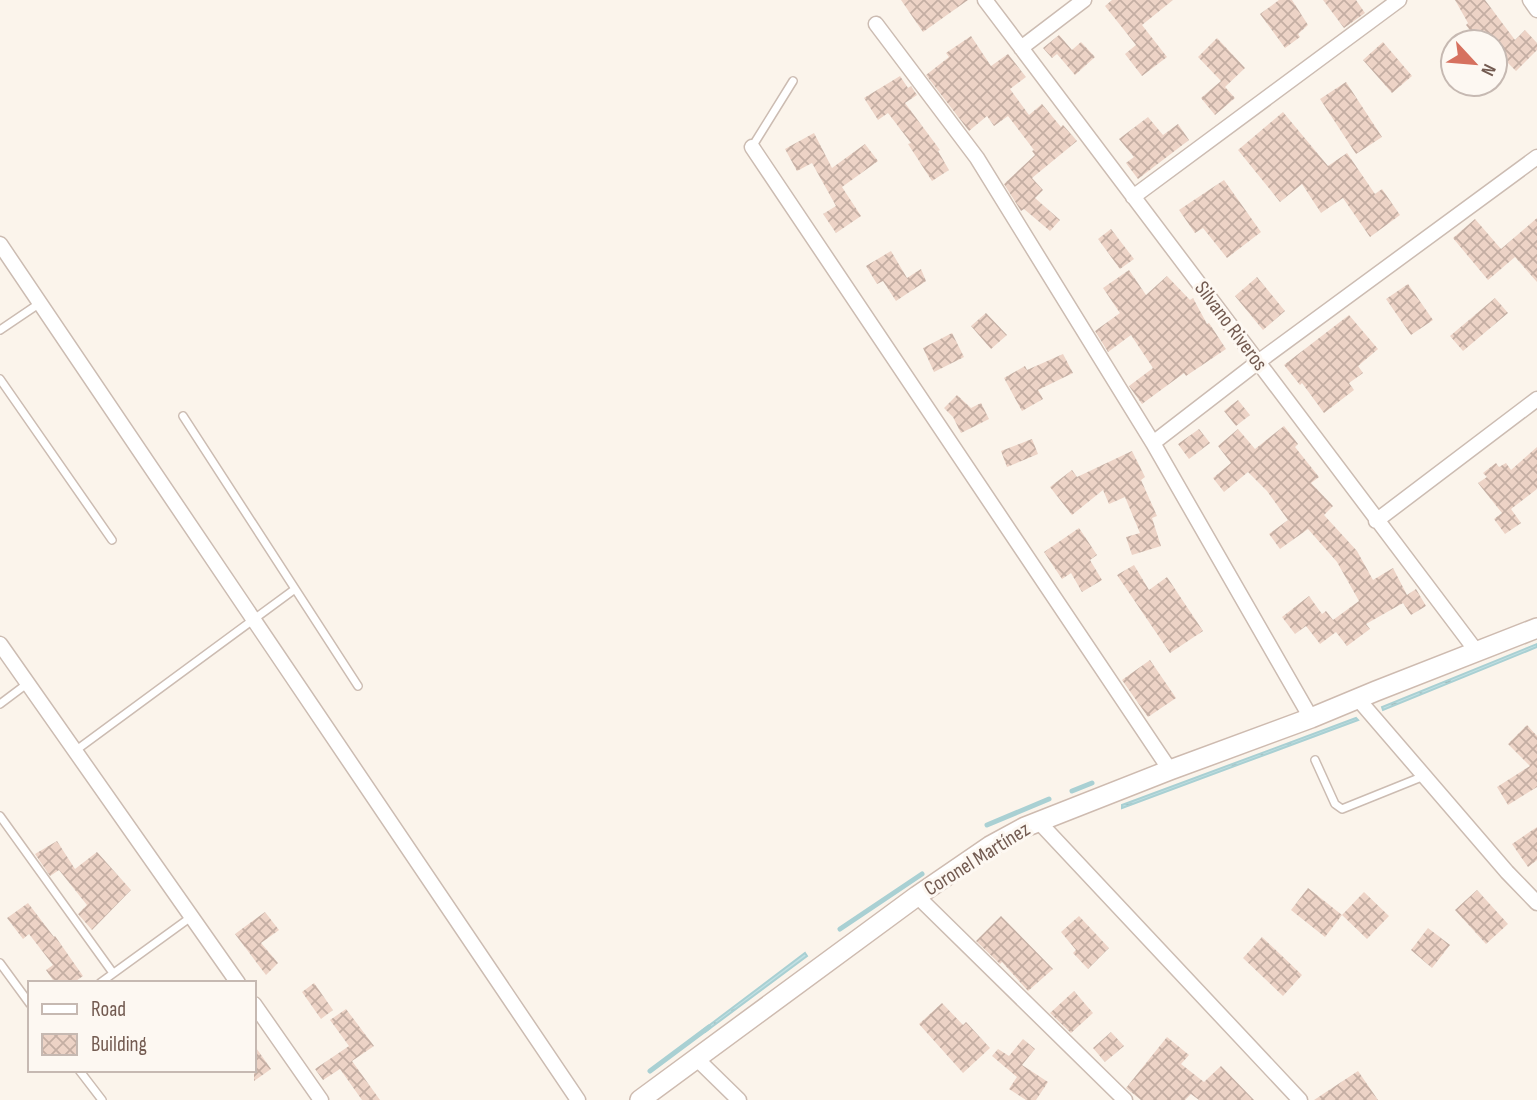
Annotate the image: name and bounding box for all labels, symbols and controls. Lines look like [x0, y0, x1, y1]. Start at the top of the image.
north arrow [1439, 28, 1509, 98]
text: N [1475, 60, 1500, 79]
street label: Silvano Riveros [1189, 276, 1273, 376]
street label: Coronel Martínez [920, 816, 1035, 901]
legend [28, 981, 256, 1072]
text: Road [91, 997, 126, 1022]
text: Building [91, 1032, 147, 1057]

